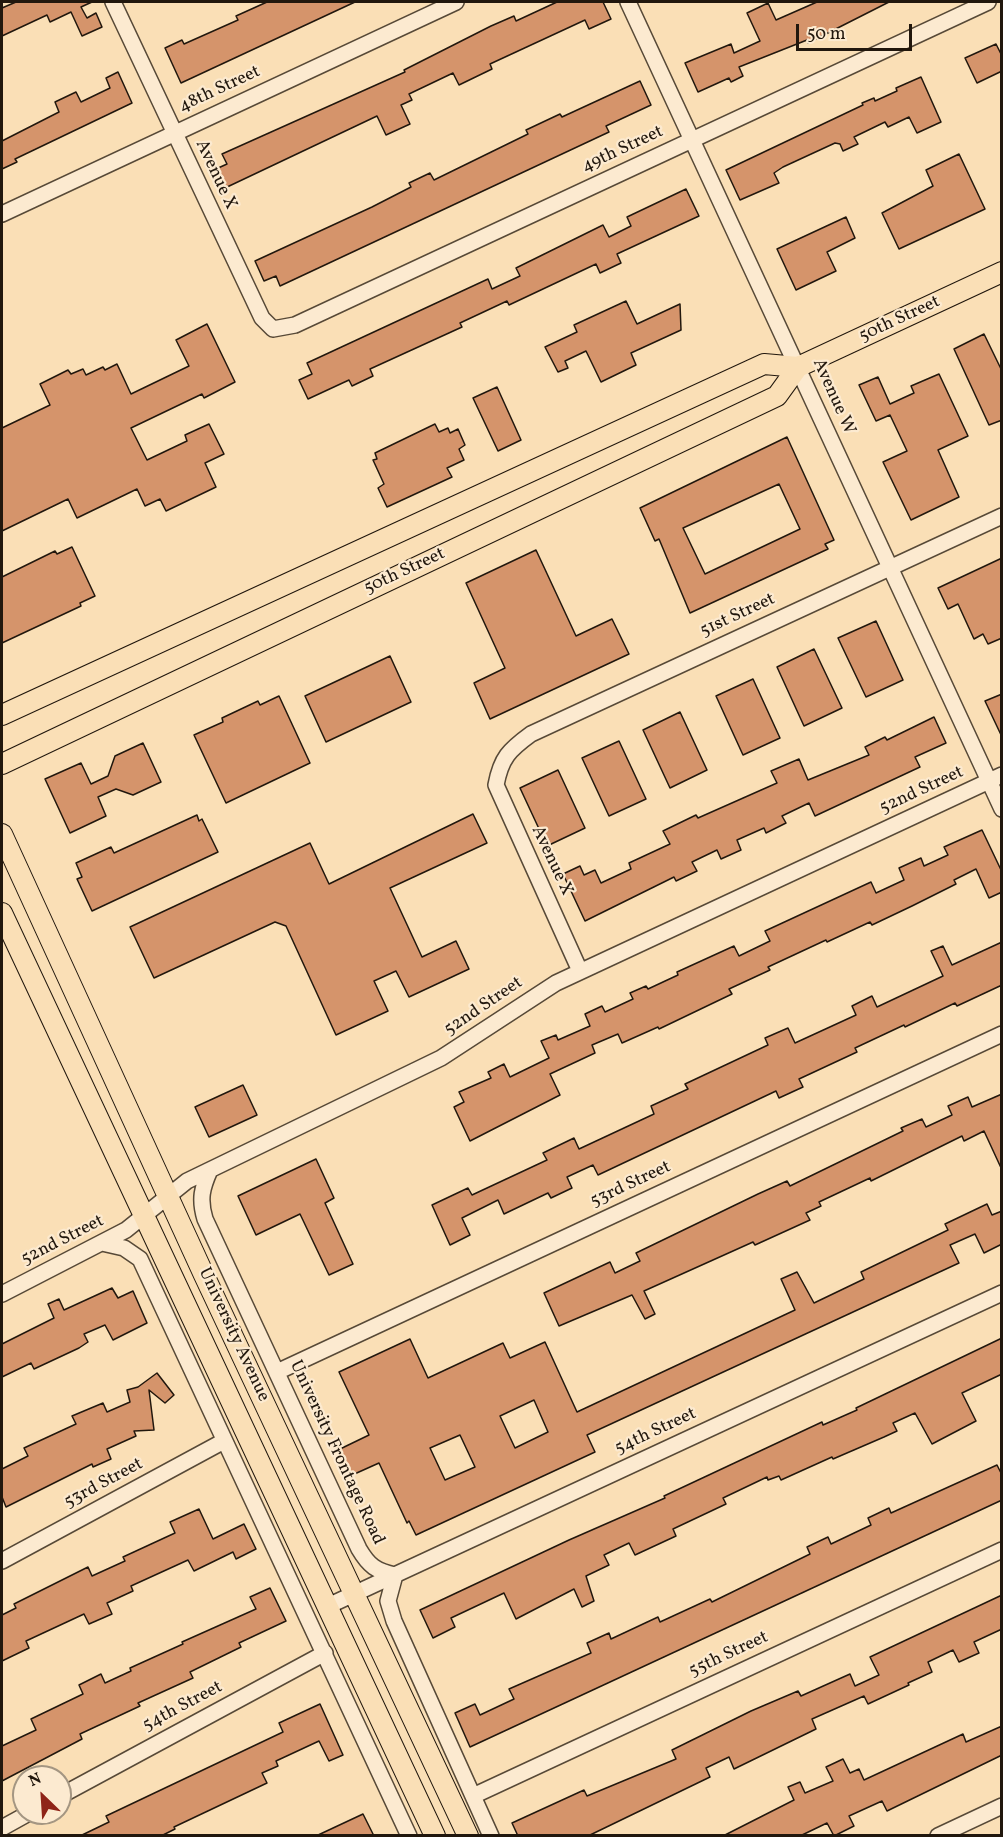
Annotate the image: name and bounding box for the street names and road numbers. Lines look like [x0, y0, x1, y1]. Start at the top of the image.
street label: 48th Street [176, 62, 264, 118]
street label: 49th Street [579, 122, 667, 178]
street label: Avenue X [189, 137, 241, 213]
street label: 50th Street [856, 292, 944, 348]
street label: Avenue W [807, 356, 859, 438]
street label: 50th Street [361, 544, 449, 600]
street label: 51st Street [697, 589, 779, 643]
street label: 52nd Street [877, 762, 967, 820]
street label: Avenue X [525, 823, 577, 899]
street label: 52nd Street [441, 973, 527, 1041]
street label: 53rd Street [587, 1157, 675, 1213]
street label: 52nd Street [18, 1211, 108, 1271]
street label: University Avenue [192, 1265, 274, 1405]
street label: University Frontage Road [284, 1357, 388, 1549]
street label: 54th Street [612, 1404, 700, 1460]
street label: 53rd Street [61, 1454, 147, 1514]
street label: 55th Street [686, 1627, 772, 1683]
street label: 54th Street [139, 1677, 227, 1737]

